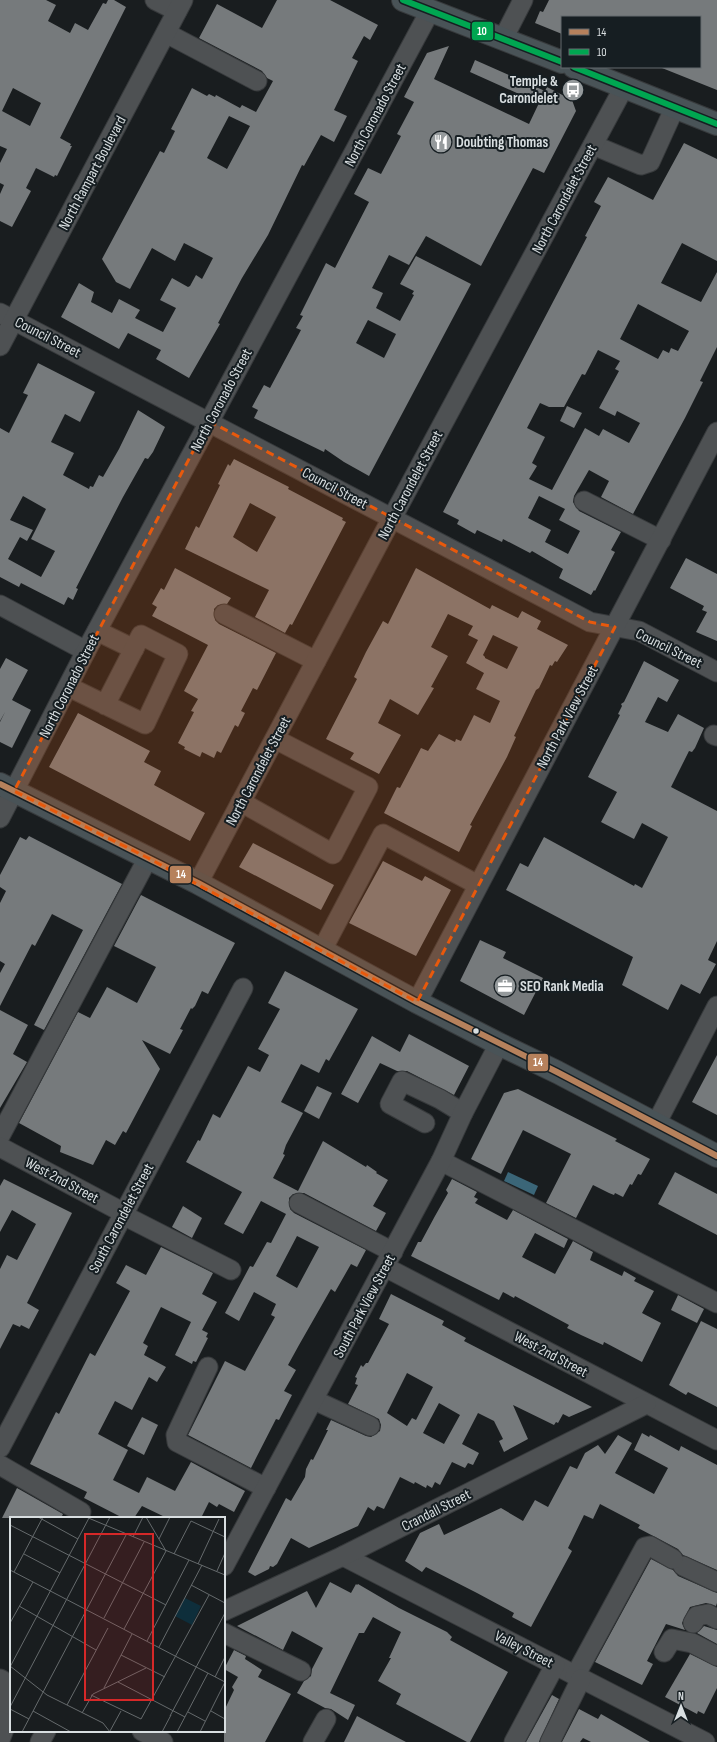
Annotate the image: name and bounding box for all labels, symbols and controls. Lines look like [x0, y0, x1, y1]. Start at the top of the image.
legend [561, 16, 701, 68]
line badge: 10 [471, 21, 494, 41]
text: 10 [477, 25, 487, 38]
text: 14 [597, 25, 606, 40]
text: 10 [597, 45, 607, 60]
street label: North Coronado Street [340, 60, 411, 170]
place label: Temple & Carondelet [499, 72, 558, 108]
bus stop icon: Temple & Carondelet [560, 77, 586, 103]
street label: North Rampart Boulevard [54, 113, 131, 234]
restaurant icon: Doubting Thomas [428, 129, 454, 155]
place label: Doubting Thomas [456, 133, 548, 152]
street label: North Carondelet Street [528, 141, 601, 257]
street label: Council Street [12, 313, 84, 362]
street label: North Coronado Street [186, 345, 257, 455]
street label: North Carondelet Street [374, 427, 447, 543]
street label: Council Street [299, 463, 371, 514]
street label: Council Street [632, 624, 706, 673]
street label: North Coronado Street [35, 631, 104, 741]
street label: North Park View Street [532, 662, 603, 772]
street label: North Carondelet Street [222, 713, 295, 829]
line badge: 14 [169, 865, 192, 884]
text: 14 [176, 868, 186, 881]
office icon: SEO Rank Media [492, 973, 518, 999]
place label: SEO Rank Media [520, 977, 604, 996]
unlabelled marker [471, 1026, 481, 1036]
line badge: 14 [527, 1053, 549, 1072]
text: 14 [533, 1056, 543, 1069]
street label: West 2nd Street [22, 1153, 102, 1208]
street label: South Carondelet Street [85, 1160, 159, 1276]
street label: South Park View Street [329, 1251, 400, 1361]
street label: West 2nd Street [511, 1327, 591, 1382]
street label: Crandall Street [398, 1485, 474, 1536]
inset map [10, 1517, 225, 1732]
street label: Valley Street [491, 1627, 557, 1672]
north arrow [661, 1686, 701, 1726]
text: N [678, 1690, 684, 1703]

